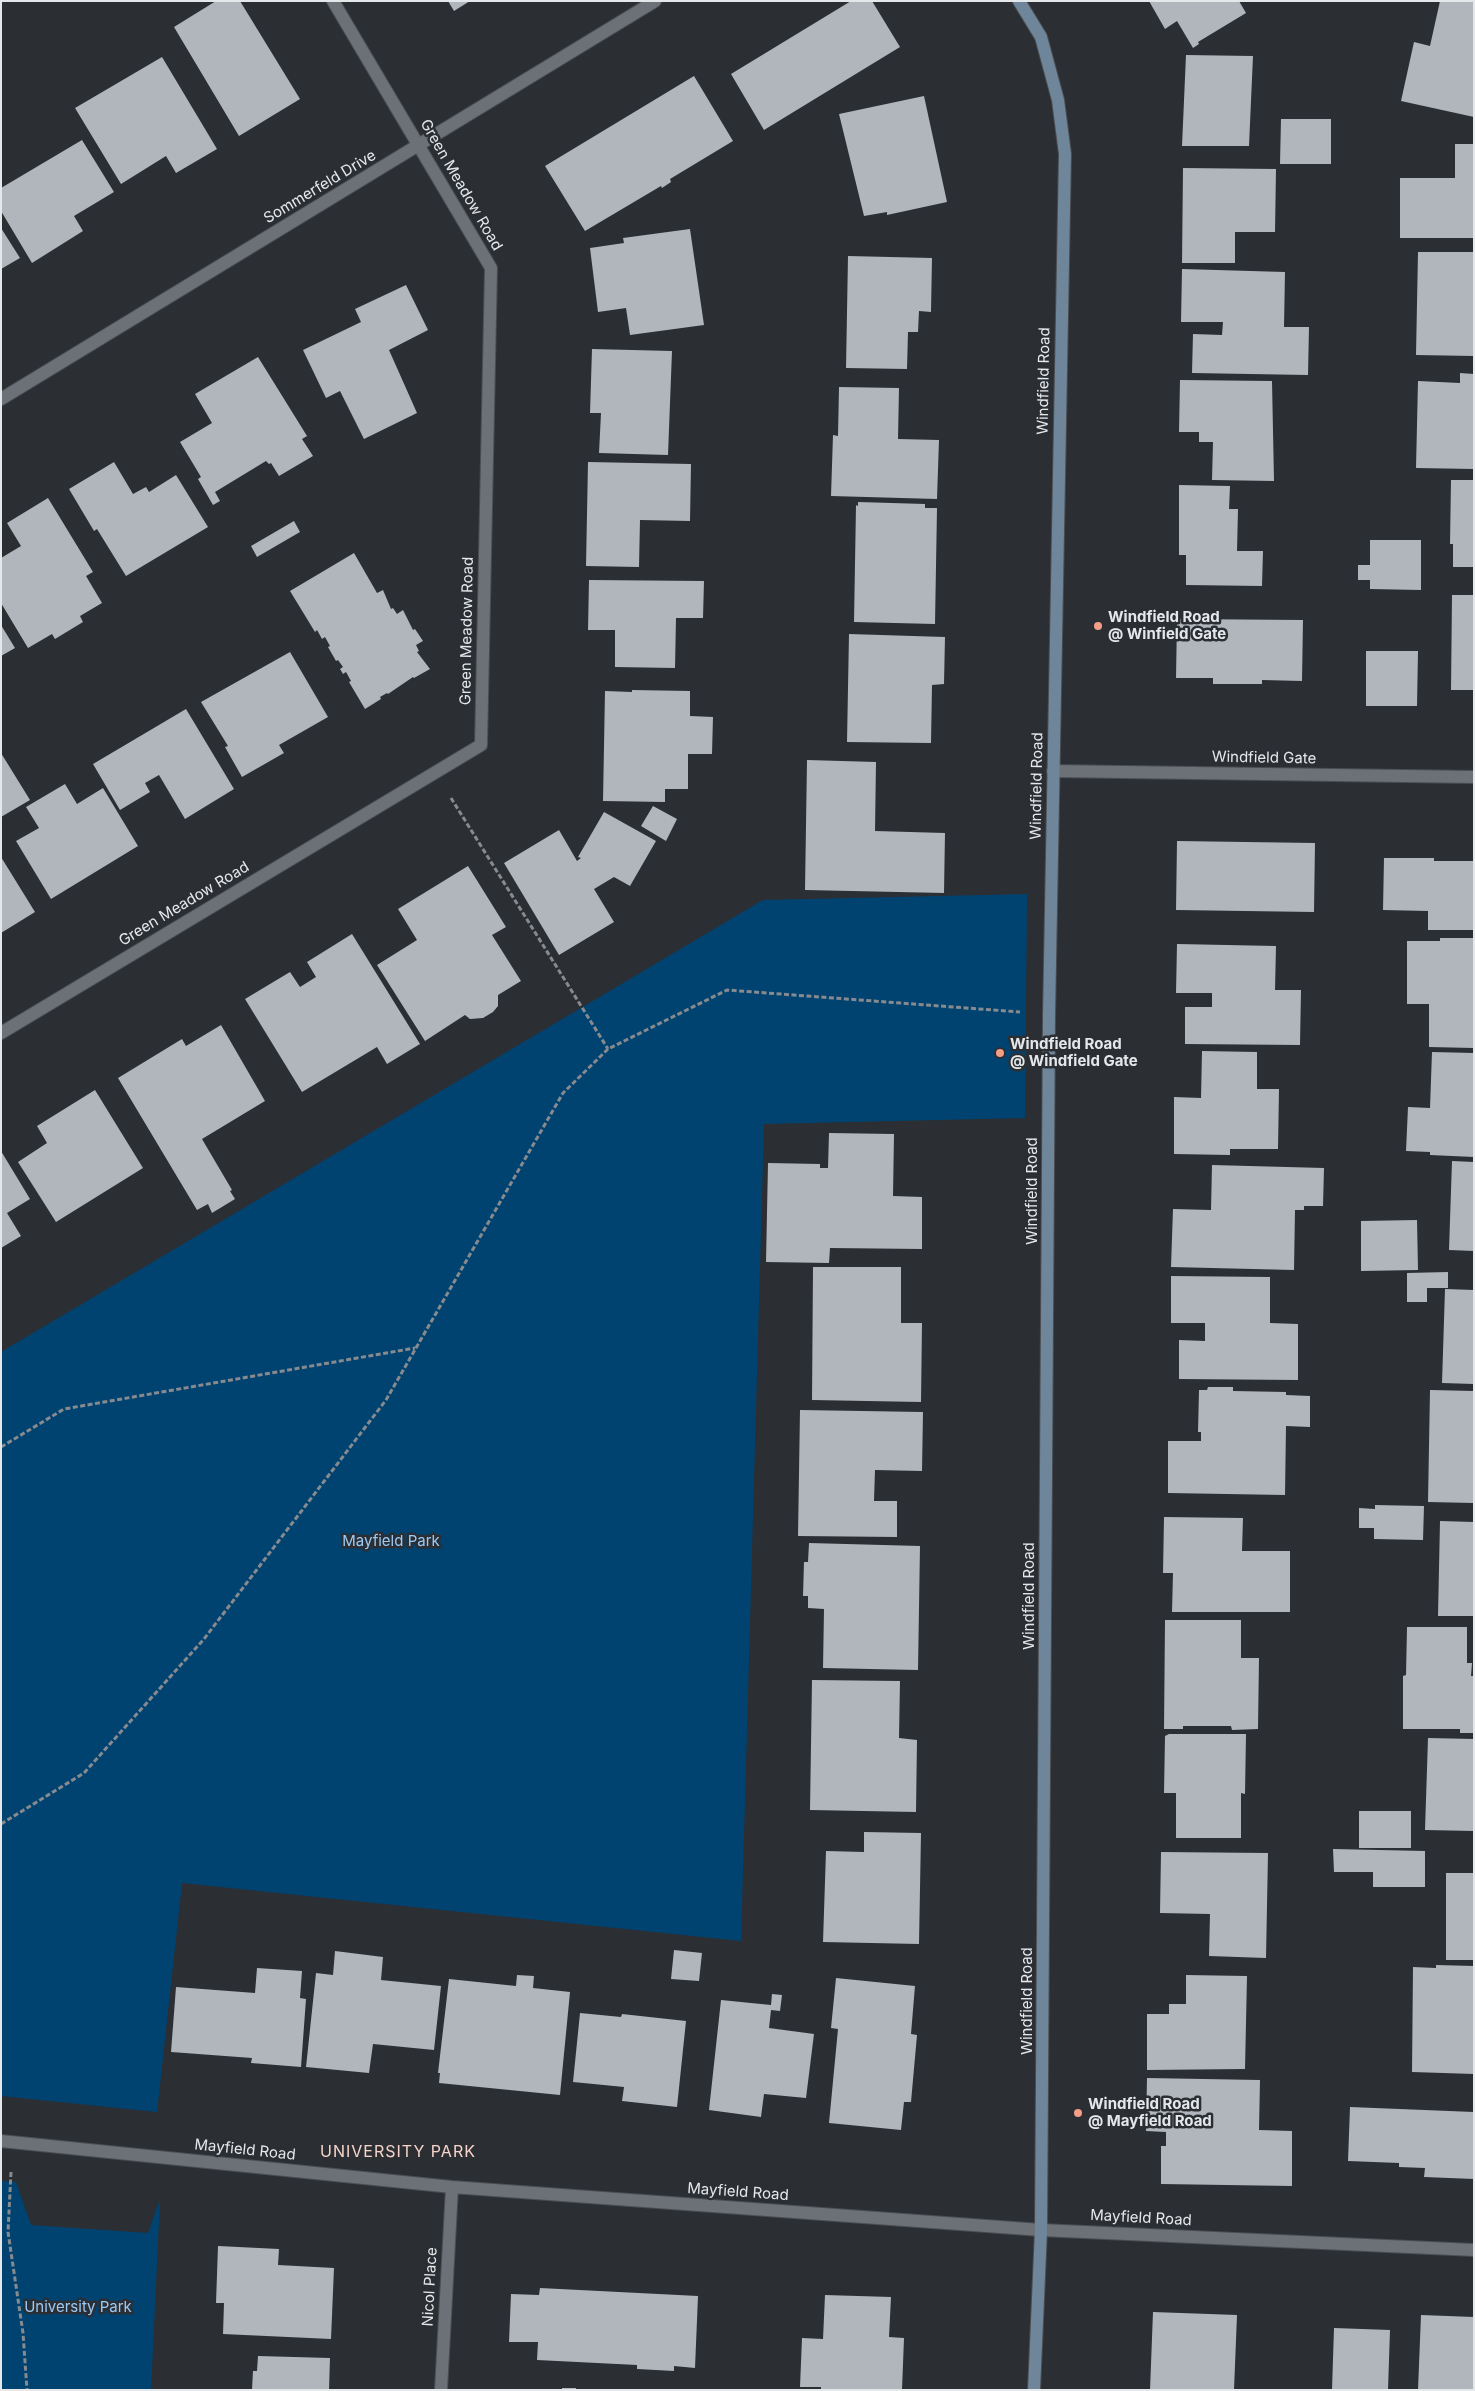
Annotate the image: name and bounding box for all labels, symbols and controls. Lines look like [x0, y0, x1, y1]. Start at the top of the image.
street label: Green Meadow Road [416, 116, 506, 254]
street label: Sommerfeld Drive [261, 146, 379, 228]
street label: Windfield Road [1034, 327, 1054, 435]
street label: Green Meadow Road [457, 557, 477, 705]
place label: Windfield Road @ Winfield Gate [1108, 608, 1226, 643]
marker: Windfield Road @ Winfield Gate [1092, 620, 1104, 632]
street label: Windfield Road [1027, 732, 1047, 840]
street label: Windfield Gate [1212, 748, 1316, 768]
street label: Green Meadow Road [116, 858, 252, 950]
place label: Windfield Road @ Windfield Gate [1010, 1035, 1138, 1070]
marker: Windfield Road @ Windfield Gate [994, 1047, 1006, 1059]
street label: Windfield Road [1023, 1137, 1041, 1245]
park label: Mayfield Park [342, 1532, 440, 1550]
street label: Windfield Road [1020, 1542, 1038, 1650]
street label: Windfield Road [1018, 1947, 1036, 2055]
place label: Windfield Road @ Mayfield Road [1088, 2095, 1212, 2130]
marker: Windfield Road @ Mayfield Road [1072, 2107, 1084, 2119]
street label: Mayfield Road [194, 2136, 296, 2164]
district label: UNIVERSITY PARK [318, 2142, 478, 2162]
street label: Mayfield Road [687, 2179, 789, 2205]
street label: Mayfield Road [1090, 2206, 1192, 2230]
street label: Nicol Place [419, 2247, 441, 2327]
park label: University Park [24, 2298, 132, 2316]

